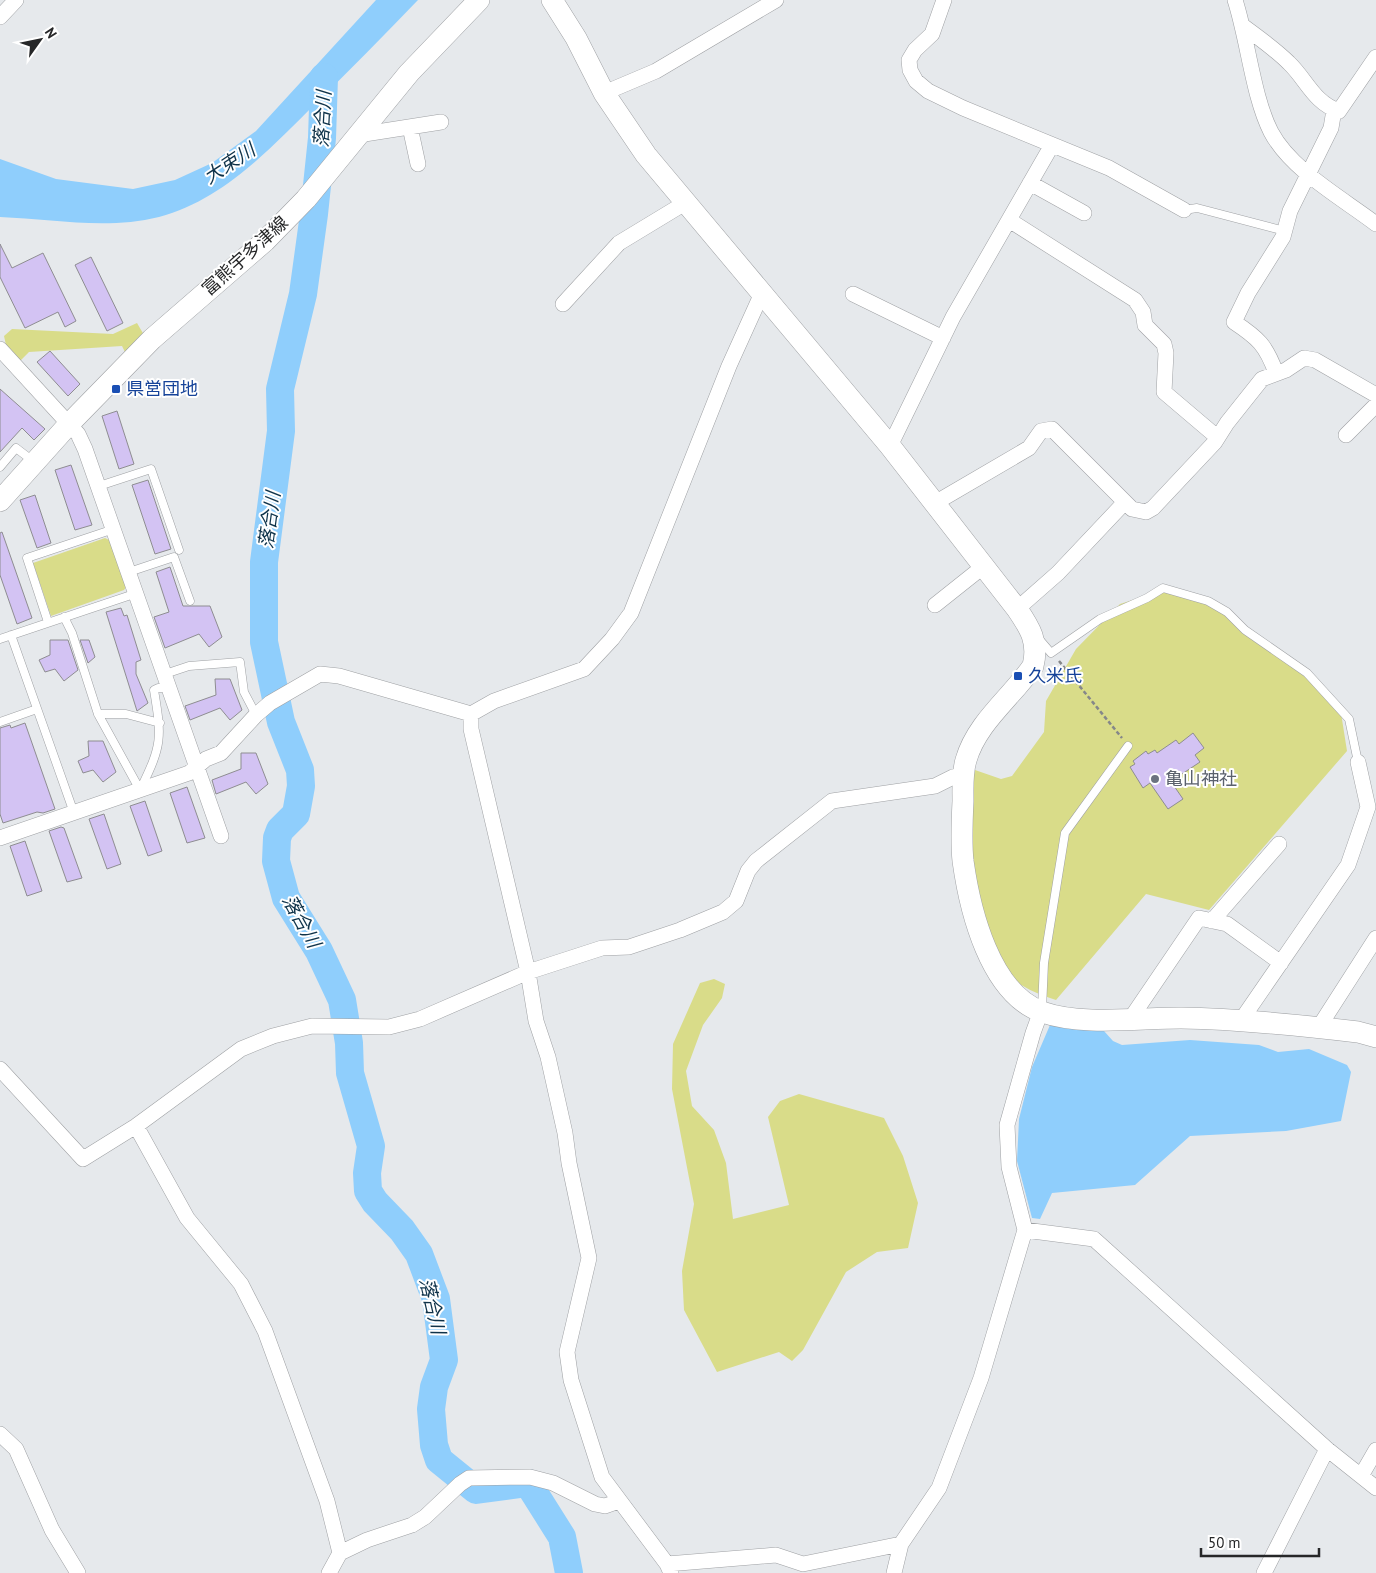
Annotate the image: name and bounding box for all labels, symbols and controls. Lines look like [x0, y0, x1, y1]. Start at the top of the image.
north arrow [15, 15, 65, 65]
text: N [41, 24, 61, 42]
water label: 落合川 [309, 88, 336, 148]
water label: 大束川 [199, 136, 261, 189]
street label: 富熊宇多津線 [197, 211, 292, 300]
place label: 県営団地 [126, 377, 198, 400]
marker: 県営団地 [110, 383, 122, 395]
water label: 落合川 [253, 488, 285, 550]
place label: 久米氏 [1028, 664, 1082, 687]
marker: 久米氏 [1012, 670, 1024, 682]
place label: 亀山神社 [1165, 767, 1237, 790]
marker: 亀山神社 [1149, 773, 1161, 785]
water label: 落合川 [278, 890, 327, 953]
water label: 落合川 [415, 1276, 452, 1338]
scale bar [1201, 1526, 1318, 1558]
text: 50 m [1208, 1533, 1241, 1552]

